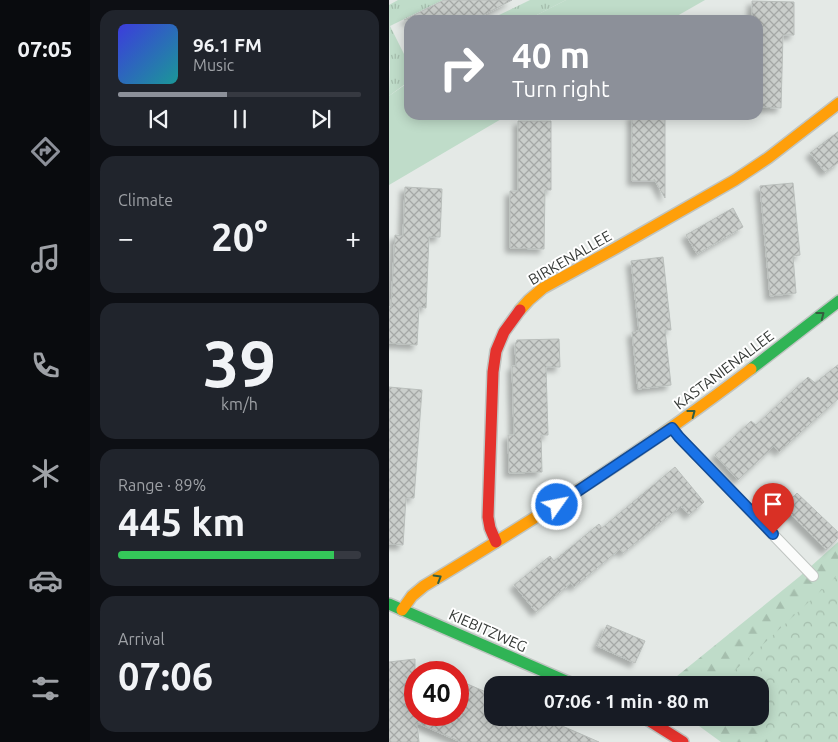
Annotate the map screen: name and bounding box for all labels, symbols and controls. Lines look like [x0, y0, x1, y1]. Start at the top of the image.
text: 96.1 FM [193, 34, 262, 56]
icon: right [429, 35, 494, 100]
text: 40 m [512, 35, 590, 75]
text: 07:05 [17, 36, 73, 61]
text: Music [193, 56, 234, 74]
text: Turn right [512, 76, 610, 101]
icon: previous [145, 105, 173, 133]
icon: pause [226, 105, 254, 133]
icon: next [307, 105, 335, 133]
icon: directions [28, 134, 63, 169]
text: Climate [118, 191, 173, 209]
text: 20° [211, 216, 268, 258]
text: − [118, 222, 134, 253]
text: + [345, 222, 361, 253]
street label: BIRKENALLEE [525, 227, 614, 288]
icon: music [28, 241, 63, 276]
one-way arrow [815, 312, 824, 320]
text: 39 [203, 326, 276, 399]
street label: KASTANIENALLEE [671, 327, 777, 413]
icon: phone [28, 348, 63, 383]
text: km/h [221, 395, 258, 413]
one-way arrow [686, 411, 695, 419]
icon: climate [28, 456, 63, 491]
text: Range · 89% [118, 476, 206, 494]
position arrow [530, 478, 582, 530]
pin [752, 483, 794, 534]
icon: arrive [759, 490, 787, 518]
text: 445 km [118, 501, 245, 543]
icon: car [28, 563, 63, 598]
one-way arrow [433, 574, 442, 584]
street label: KIEBITZWEG [447, 606, 530, 655]
text: Arrival [118, 630, 165, 648]
text: 07:06 [118, 655, 213, 697]
speed limit sign: 40 [404, 661, 469, 726]
icon: filters [28, 671, 63, 706]
text: 07:06 · 1 min · 80 m [544, 690, 709, 712]

